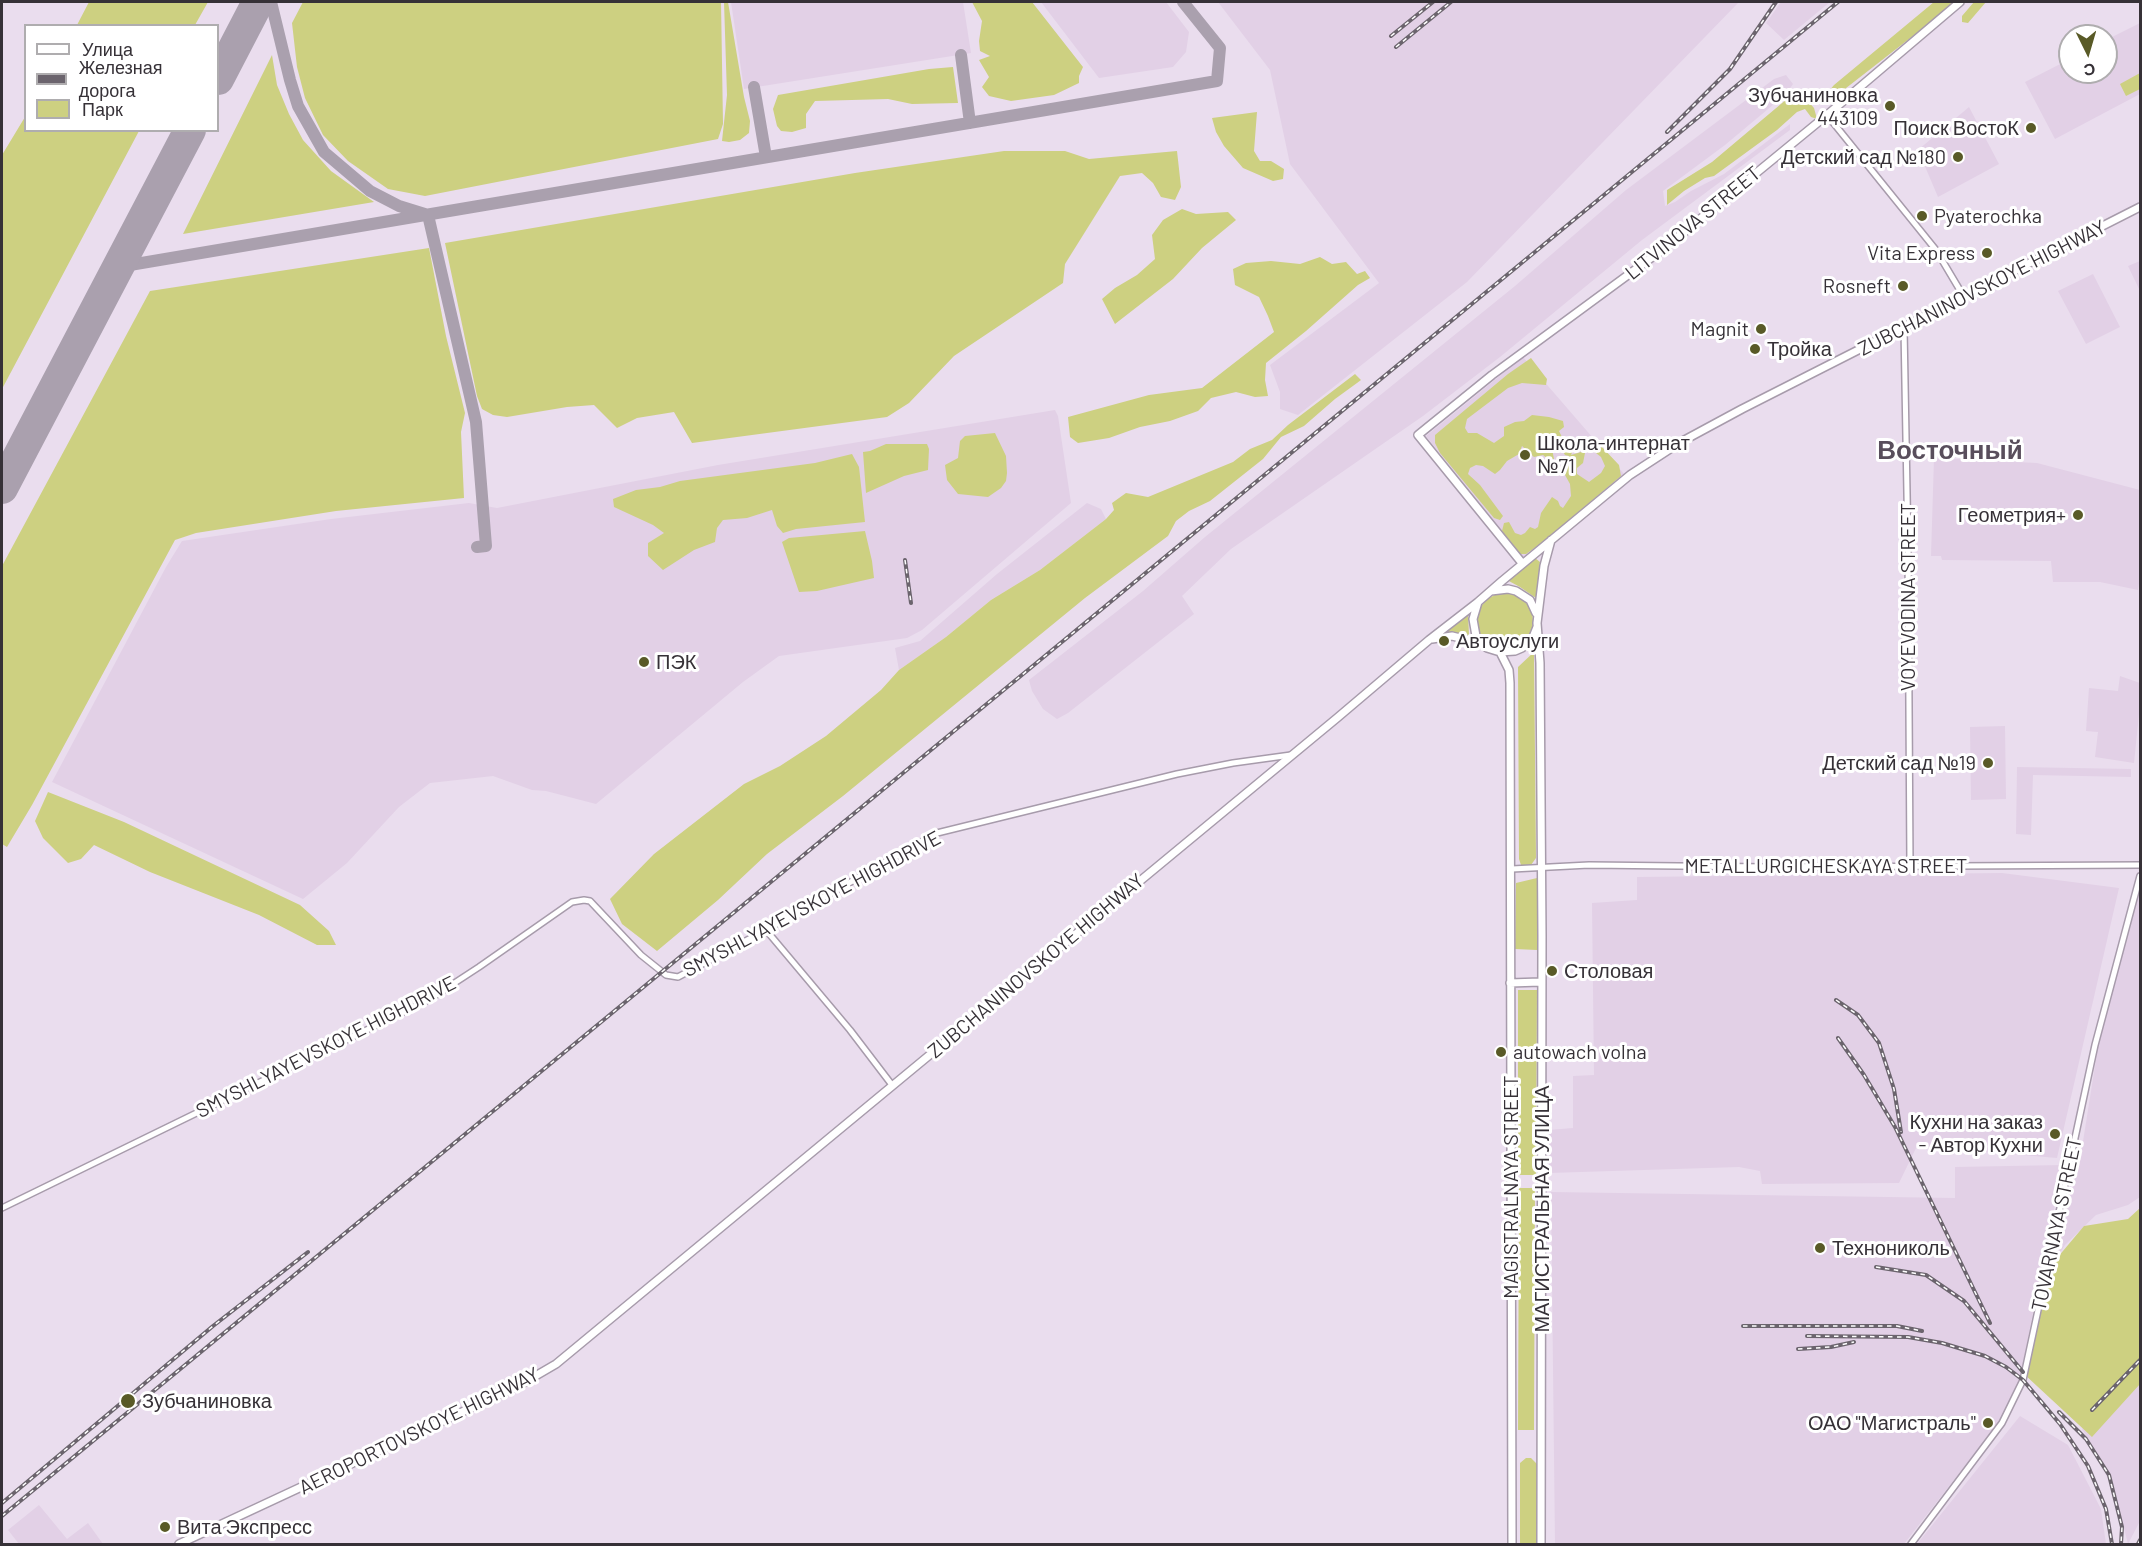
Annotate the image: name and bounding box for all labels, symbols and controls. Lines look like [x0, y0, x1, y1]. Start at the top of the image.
legend [24, 24, 219, 132]
north arrow [2058, 24, 2118, 84]
text: Улица [82, 38, 133, 60]
text: Железная дорога [79, 56, 163, 101]
text: С [2083, 60, 2096, 80]
place label: Зубчаниновка 443109 [1748, 83, 1878, 130]
text: Парк [82, 98, 123, 120]
marker: Зубчаниновка 443109 [1883, 99, 1897, 113]
place label: Поиск ВостоК [1893, 116, 2019, 140]
marker: Поиск ВостоК [2024, 121, 2038, 135]
place label: Детский сад №180 [1781, 145, 1946, 169]
marker: Детский сад №180 [1951, 150, 1965, 164]
street label: LITVINOVA STREET [1620, 161, 1766, 285]
place label: Pyaterochka [1934, 204, 2042, 228]
marker: Pyaterochka [1915, 209, 1929, 223]
street label: ZUBCHANINOVSKOYE HIGHWAY [1854, 215, 2110, 361]
place label: Vita Express [1867, 241, 1975, 265]
marker: Vita Express [1980, 246, 1994, 260]
place label: Rosneft [1823, 274, 1891, 298]
marker: Rosneft [1896, 279, 1910, 293]
place label: Magnit [1691, 317, 1749, 341]
marker: Magnit [1754, 322, 1768, 336]
place label: Тройка [1767, 337, 1832, 361]
marker: Тройка [1748, 342, 1762, 356]
place label: Школа-интернат №71 [1537, 431, 1690, 478]
district label: Восточный [1877, 434, 2023, 466]
marker: Школа-интернат №71 [1518, 448, 1532, 462]
street label: VOYEVODINA STREET [1896, 503, 1920, 691]
place label: Геометрия+ [1958, 503, 2066, 527]
marker: Геометрия+ [2071, 508, 2085, 522]
place label: Автоуслуги [1456, 629, 1559, 653]
marker: Автоуслуги [1437, 634, 1451, 648]
place label: ПЭК [656, 650, 696, 674]
marker: ПЭК [637, 655, 651, 669]
place label: Детский сад №19 [1822, 751, 1976, 775]
marker: Детский сад №19 [1981, 756, 1995, 770]
street label: SMYSHLYAYEVSKOYE HIGHDRIVE [679, 826, 945, 982]
street label: METALLURGICHESKAYA STREET [1685, 854, 1967, 878]
street label: ZUBCHANINOVSKOYE HIGHWAY [923, 869, 1149, 1063]
place label: Столовая [1564, 959, 1653, 983]
marker: Столовая [1545, 964, 1559, 978]
street label: SMYSHLYAYEVSKOYE HIGHDRIVE [192, 971, 460, 1123]
place label: autowach volna [1513, 1040, 1647, 1064]
marker: autowach volna [1494, 1045, 1508, 1059]
street label: MAGISTRALNAYA STREET [1499, 1075, 1523, 1299]
street label: МАГИСТРАЛЬНАЯ УЛИЦА [1530, 1085, 1554, 1333]
place label: Кухни на заказ - Автор Кухни [1909, 1110, 2043, 1157]
marker: Кухни на заказ - Автор Кухни [2048, 1127, 2062, 1141]
street label: TOVARNAYA STREET [2027, 1135, 2087, 1313]
place label: Технониколь [1832, 1236, 1950, 1260]
marker: Технониколь [1813, 1241, 1827, 1255]
street label: AEROPORTOVSKOYE HIGHWAY [295, 1362, 543, 1500]
place label: Зубчаниновка [142, 1389, 272, 1413]
marker: Зубчаниновка [119, 1392, 137, 1410]
place label: ОАО "Магистраль" [1808, 1411, 1976, 1435]
marker: ОАО "Магистраль" [1981, 1416, 1995, 1430]
place label: Вита Экспресс [177, 1515, 312, 1539]
marker: Вита Экспресс [158, 1520, 172, 1534]

